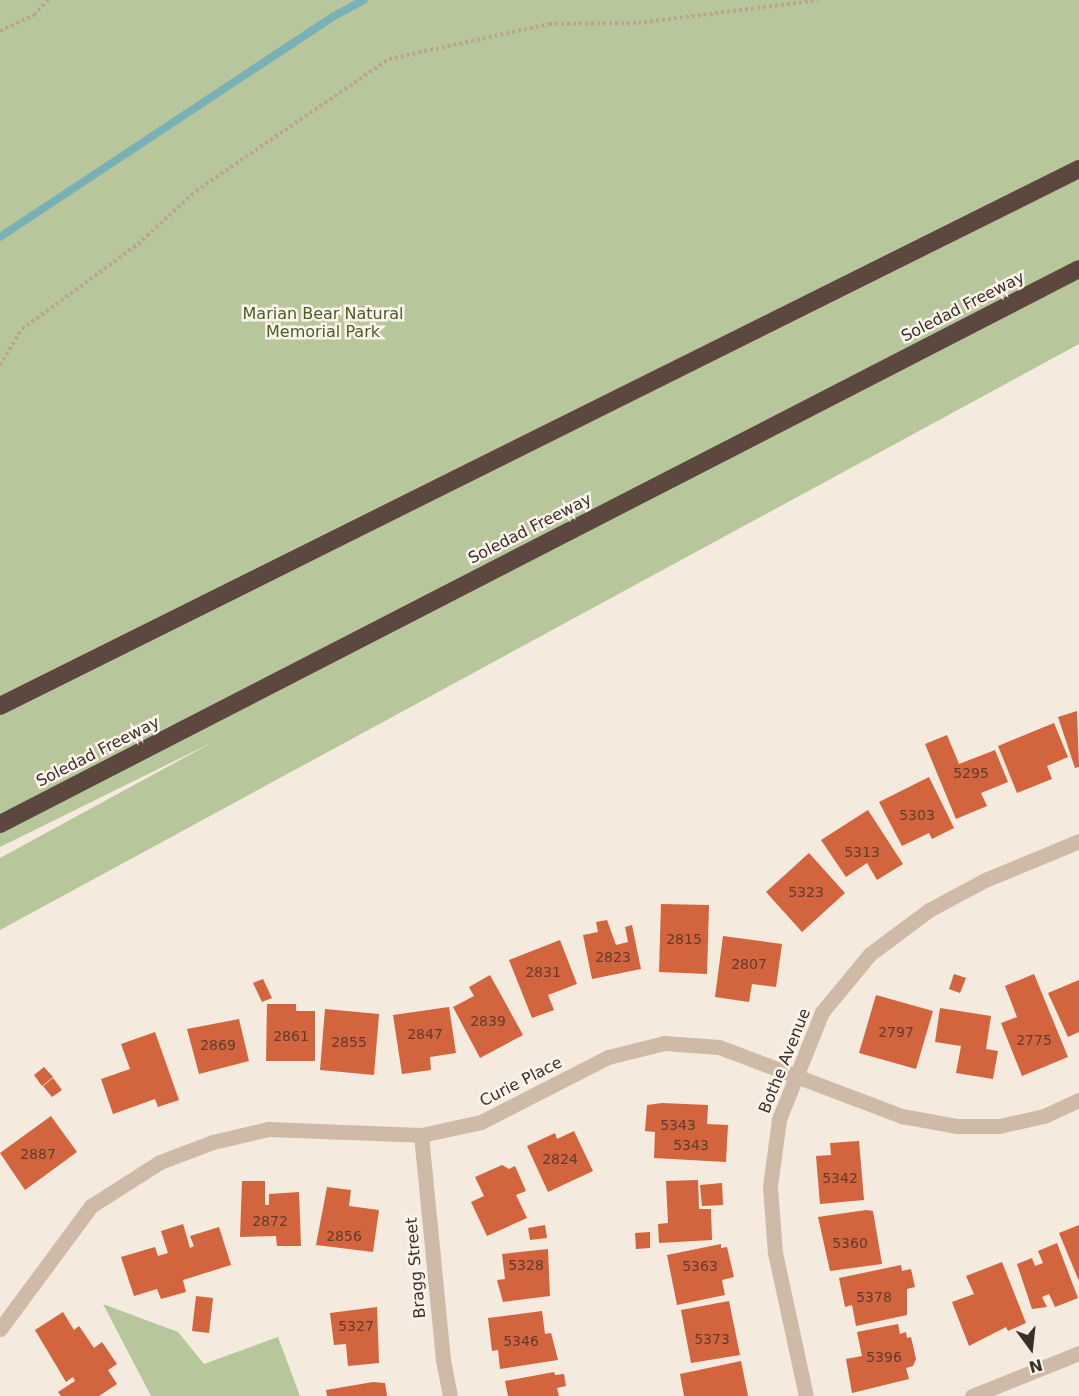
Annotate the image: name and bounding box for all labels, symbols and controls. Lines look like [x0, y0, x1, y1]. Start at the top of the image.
street label: Soledad Freeway [898, 268, 1028, 346]
park label: Marian Bear Natural Memorial Park [243, 304, 403, 342]
street label: Soledad Freeway [465, 490, 595, 568]
street label: Soledad Freeway [33, 713, 163, 791]
house number: 5295 [953, 765, 989, 781]
house number: 5303 [899, 807, 935, 823]
house number: 5313 [844, 844, 880, 860]
house number: 5323 [788, 884, 824, 900]
house number: 2815 [666, 931, 702, 947]
house number: 2823 [595, 949, 631, 965]
house number: 2807 [731, 956, 767, 972]
house number: 2831 [525, 964, 561, 980]
street label: Bothe Avenue [755, 1006, 815, 1116]
house number: 2839 [470, 1013, 506, 1029]
house number: 2797 [878, 1024, 914, 1040]
house number: 2847 [407, 1026, 443, 1042]
house number: 2861 [273, 1028, 309, 1044]
house number: 2775 [1016, 1032, 1052, 1048]
house number: 2855 [331, 1034, 367, 1050]
house number: 2869 [200, 1037, 236, 1053]
street label: Curie Place [477, 1053, 565, 1111]
house number: 5343 [660, 1117, 696, 1133]
house number: 5343 [673, 1137, 709, 1153]
house number: 2887 [20, 1146, 56, 1162]
house number: 2824 [542, 1151, 578, 1167]
house number: 5342 [822, 1170, 858, 1186]
house number: 2872 [252, 1213, 288, 1229]
street label: Bragg Street [402, 1217, 430, 1319]
house number: 2856 [326, 1228, 362, 1244]
house number: 5360 [832, 1235, 868, 1251]
house number: 5328 [508, 1257, 544, 1273]
house number: 5363 [682, 1258, 718, 1274]
house number: 5378 [856, 1289, 892, 1305]
house number: 5327 [338, 1318, 374, 1334]
north arrow [1001, 1318, 1061, 1378]
house number: 5373 [694, 1331, 730, 1347]
house number: 5346 [503, 1333, 539, 1349]
house number: 5396 [866, 1349, 902, 1365]
text: N [1027, 1355, 1045, 1377]

